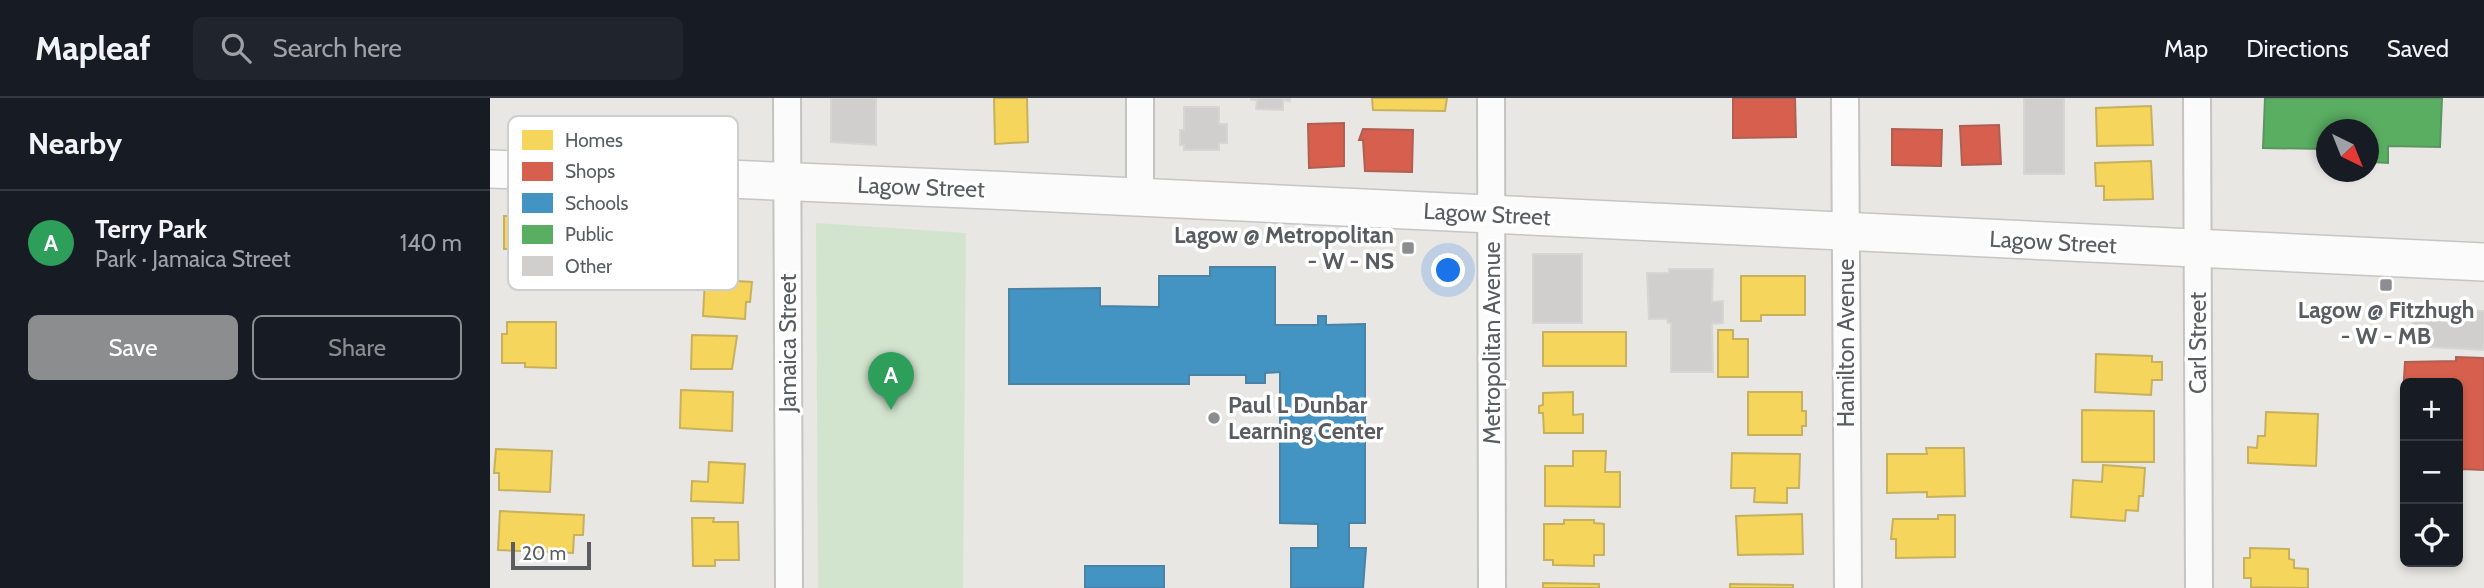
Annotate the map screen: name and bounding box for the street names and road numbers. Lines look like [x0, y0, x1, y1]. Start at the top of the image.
street label: Lagow Street [857, 171, 985, 203]
street label: Lagow Street [1423, 197, 1552, 231]
street label: Lagow Street [1989, 225, 2118, 259]
street label: Metropolitan Avenue [1478, 241, 1506, 445]
street label: Hamilton Avenue [1832, 258, 1860, 427]
street label: Jamaica Street [774, 273, 802, 413]
street label: Carl Street [2184, 292, 2212, 394]

